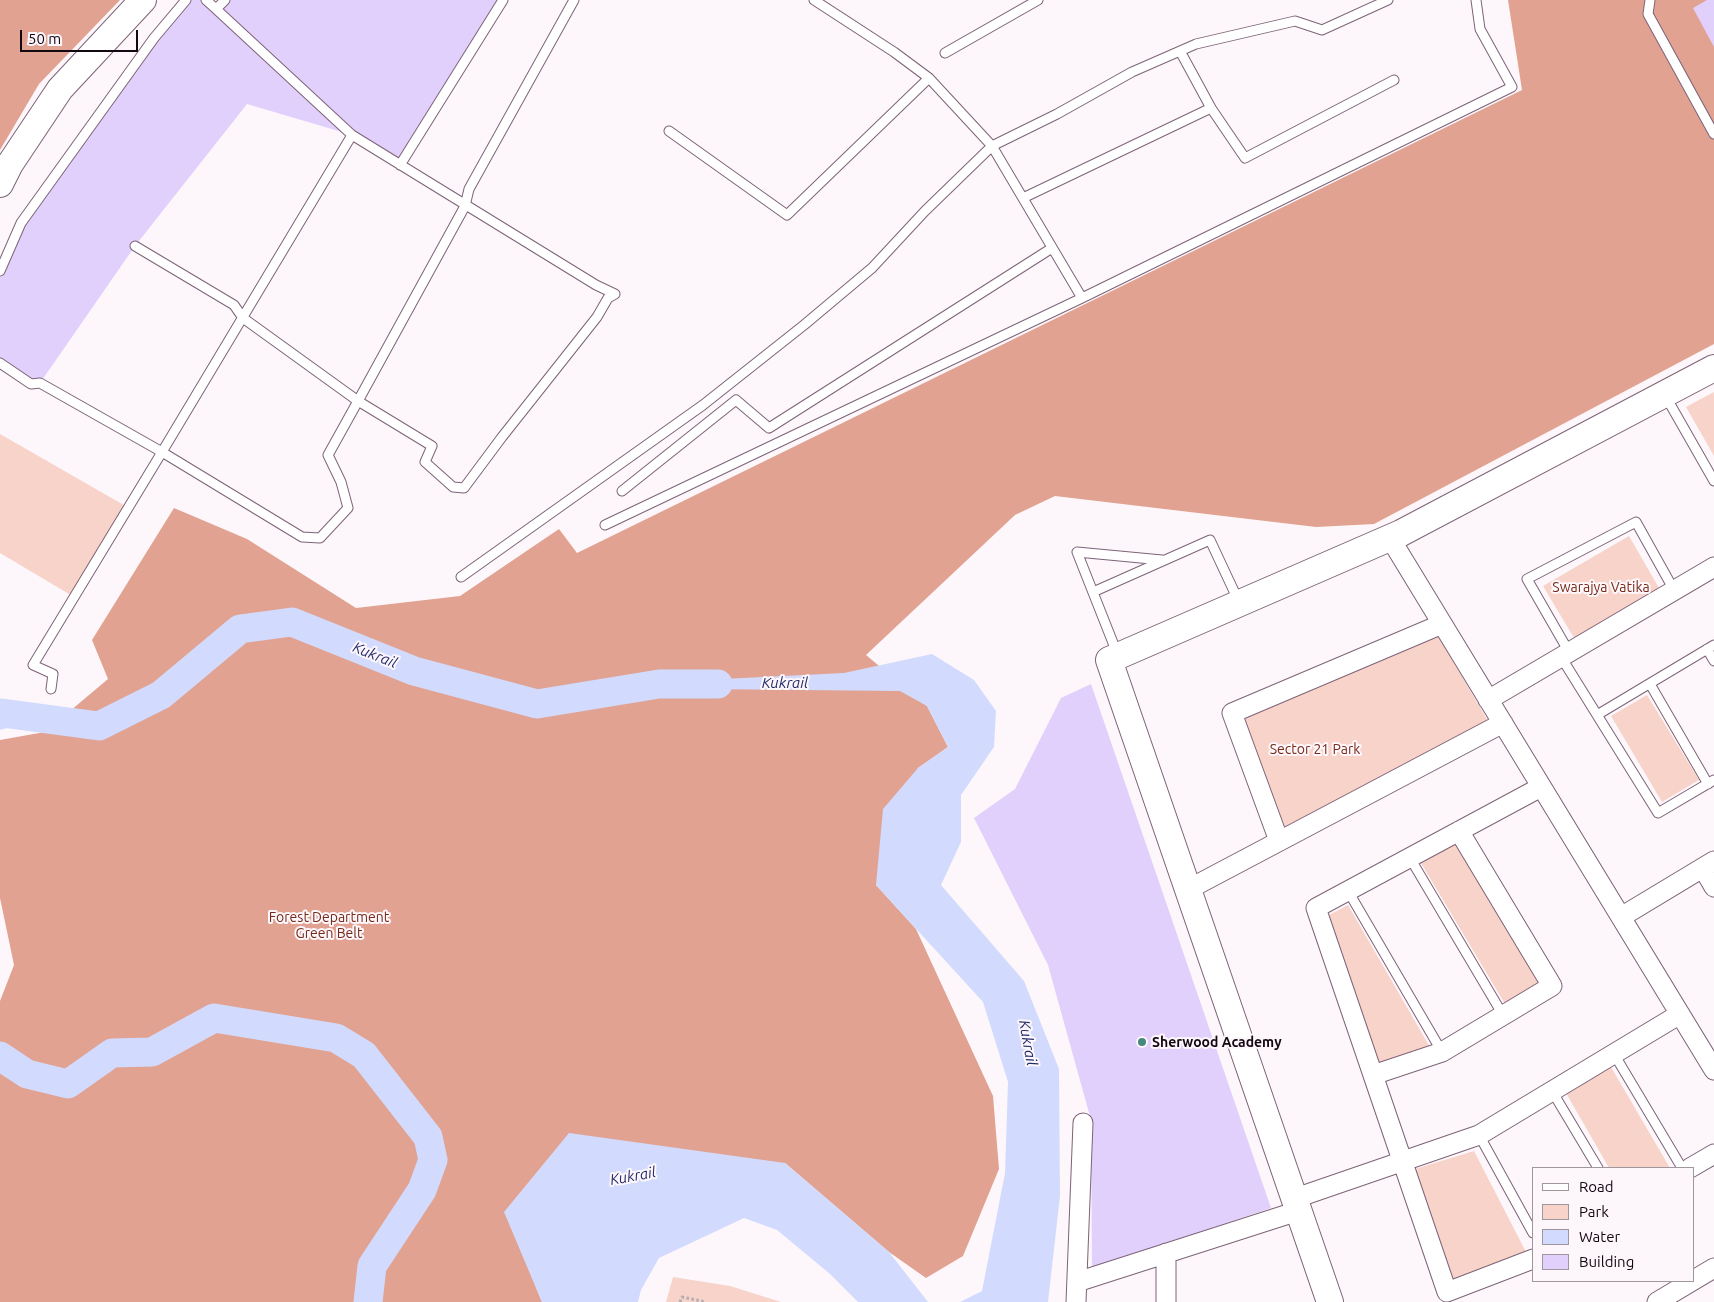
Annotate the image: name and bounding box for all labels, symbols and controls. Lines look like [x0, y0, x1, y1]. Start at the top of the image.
scale bar [22, 20, 140, 52]
text: 50 m [28, 30, 61, 47]
park label: Swarajya Vatika [1552, 579, 1650, 595]
water label: Kukrail [350, 638, 400, 672]
water label: Kukrail [762, 674, 808, 692]
park label: Sector 21 Park [1270, 741, 1360, 757]
park label: Forest Department Green Belt [269, 909, 389, 942]
water label: Kukrail [1015, 1019, 1041, 1067]
place label: Sherwood Academy [1152, 1034, 1282, 1050]
marker: Sherwood Academy [1136, 1036, 1148, 1048]
water label: Kukrail [609, 1163, 657, 1189]
legend [1532, 1167, 1694, 1282]
text: Road [1579, 1178, 1614, 1195]
text: Park [1579, 1203, 1609, 1220]
text: Water [1579, 1228, 1620, 1245]
text: Building [1579, 1253, 1634, 1270]

